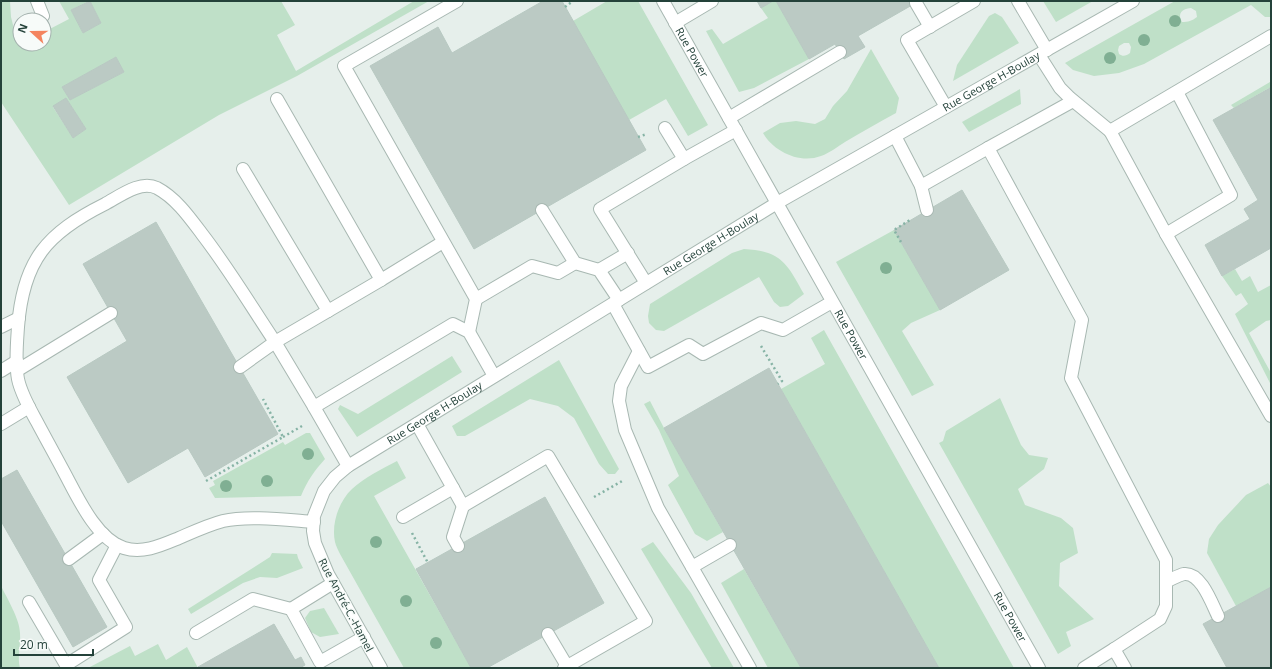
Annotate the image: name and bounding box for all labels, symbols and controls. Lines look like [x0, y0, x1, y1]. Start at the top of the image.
north arrow [12, 12, 52, 52]
text: N [14, 21, 31, 35]
street label: Rue Power [672, 24, 713, 80]
street label: Rue George H-Boulay [940, 47, 1043, 115]
street label: Rue George H-Boulay [660, 208, 762, 278]
street label: Rue Power [831, 307, 872, 362]
street label: Rue George H-Boulay [384, 377, 485, 448]
street label: Rue André-C.-Hamel [315, 555, 377, 654]
street label: Rue Power [991, 589, 1031, 645]
scale bar [14, 631, 93, 657]
text: 20 m [20, 636, 48, 653]

